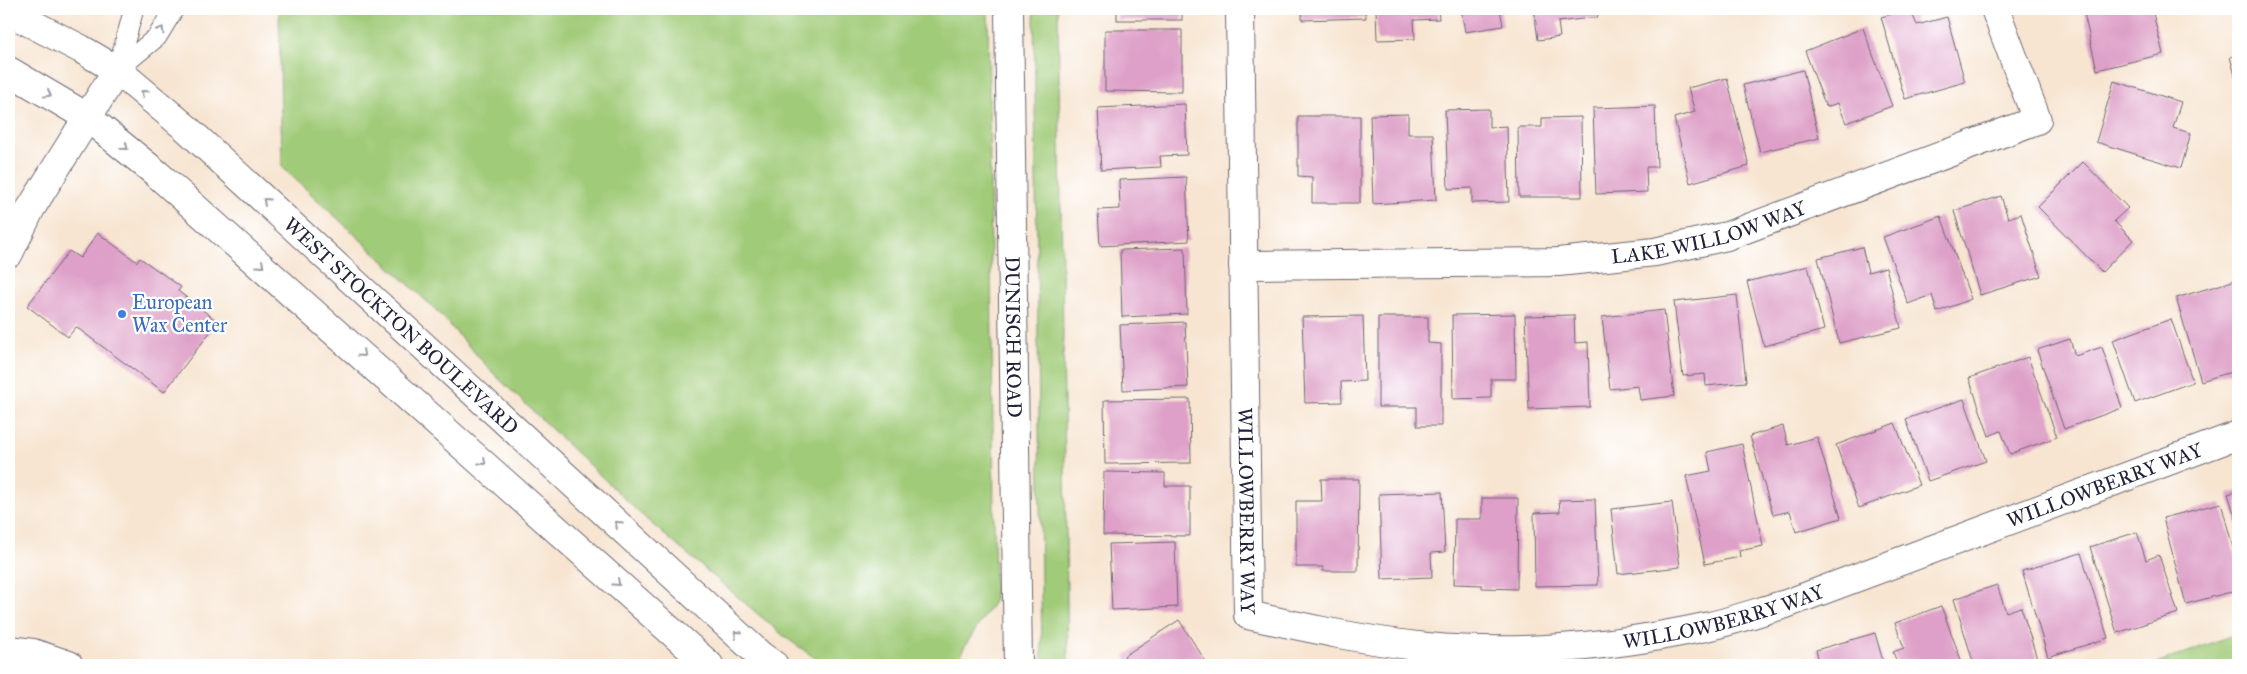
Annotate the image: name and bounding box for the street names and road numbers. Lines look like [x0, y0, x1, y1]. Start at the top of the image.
street label: LAKE WILLOW WAY [1610, 195, 1810, 268]
street label: WEST STOCKTON BOULEVARD [279, 212, 523, 439]
street label: DUNISCH ROAD [1000, 256, 1027, 418]
street label: WILLOWBERRY WAY [1233, 407, 1260, 616]
street label: WILLOWBERRY WAY [2003, 437, 2207, 532]
street label: WILLOWBERRY WAY [1621, 578, 1828, 653]

